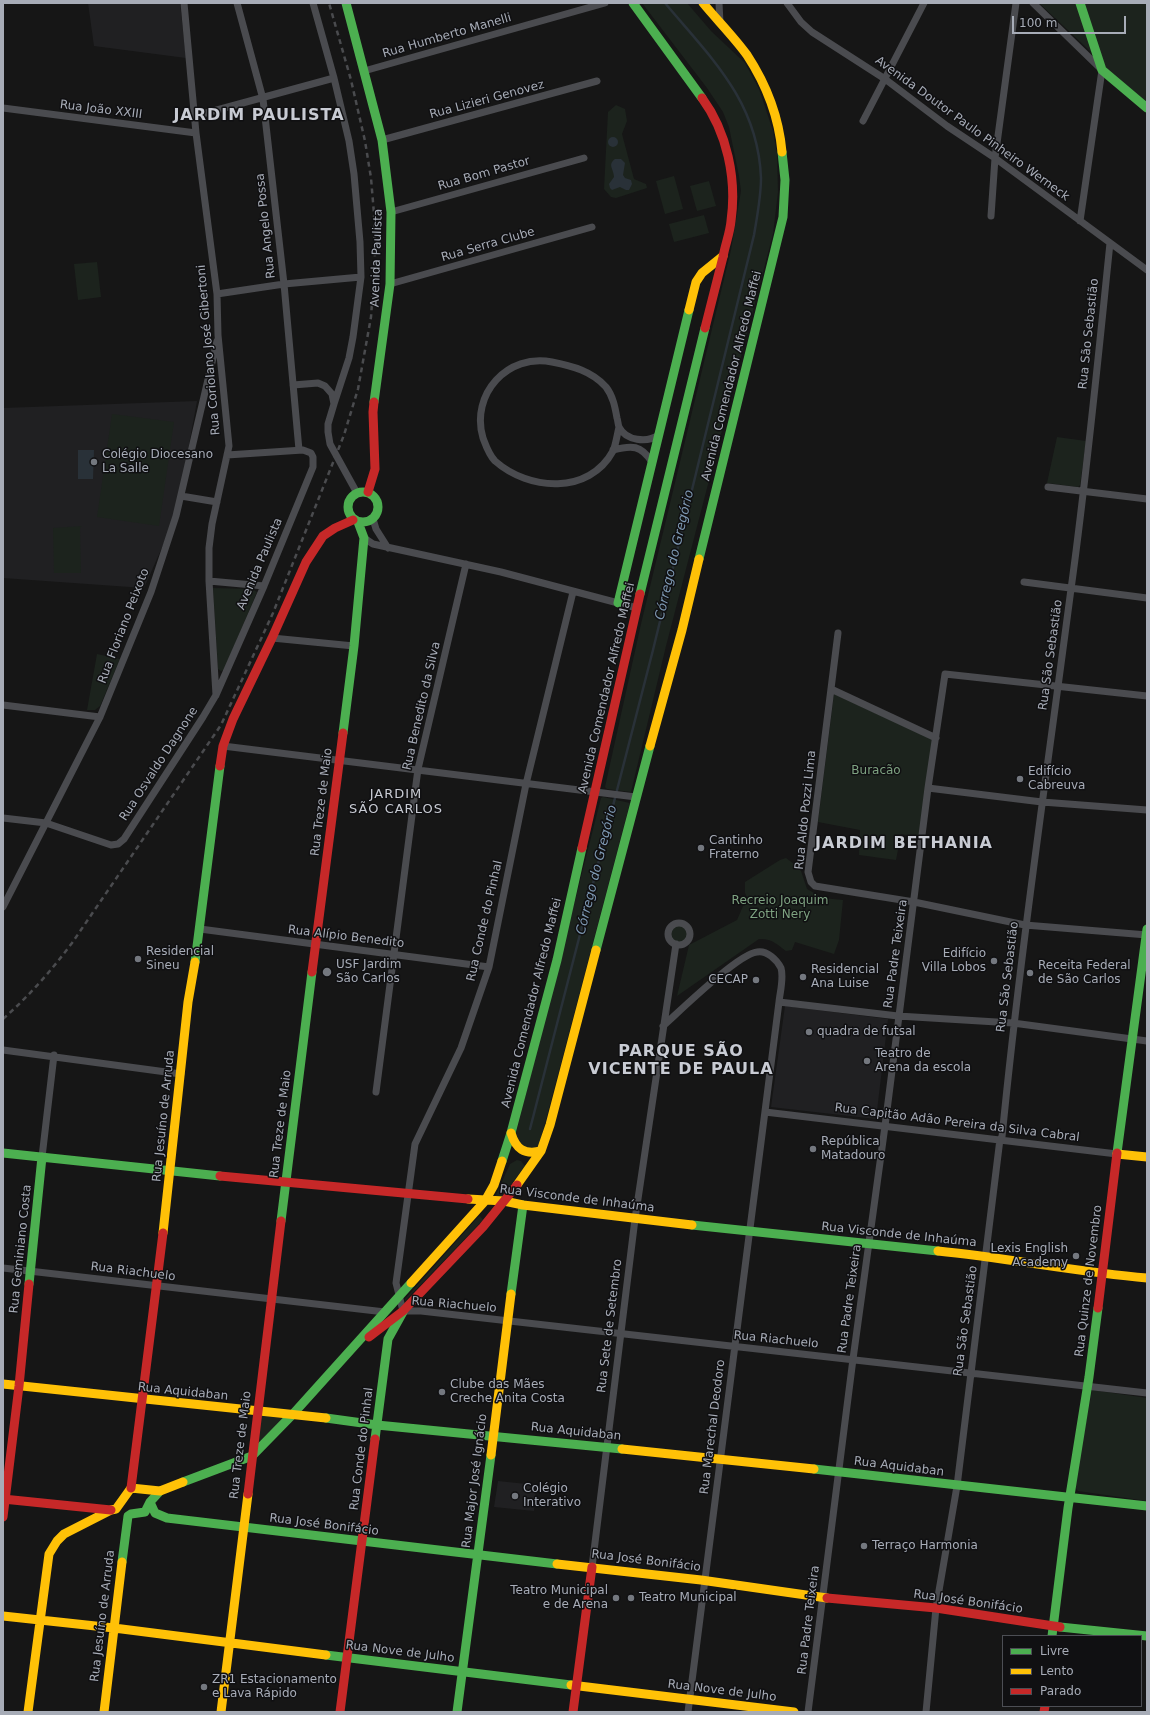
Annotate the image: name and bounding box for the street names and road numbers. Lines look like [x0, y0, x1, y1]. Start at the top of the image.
street label: Rua Humberto Manelli [381, 11, 513, 61]
street label: Avenida Doutor Paulo Pinheiro Werneck [872, 54, 1072, 204]
street label: Rua Lizieri Genovez [428, 78, 546, 122]
street label: Rua João XXIII [59, 98, 143, 122]
street label: Rua Bom Pastor [436, 154, 532, 194]
street label: Rua Angelo Possa [253, 173, 279, 279]
street label: Avenida Paulista [368, 209, 386, 307]
street label: Rua Serra Clube [440, 225, 536, 265]
street label: Rua Coriolano José Gibertoni [194, 264, 224, 436]
street label: Avenida Comendador Alfredo Maffei [699, 269, 765, 483]
street label: Rua São Sebastião [1076, 278, 1102, 390]
street label: Avenida Paulista [234, 516, 286, 612]
street label: Rua Floriano Peixoto [95, 566, 153, 686]
street label: Avenida Comendador Alfredo Maffei [576, 581, 638, 795]
street label: Rua São Sebastião [1036, 599, 1066, 711]
street label: Rua Benedito da Silva [400, 640, 444, 772]
street label: Rua Osvaldo Dagnone [117, 704, 201, 824]
street label: Rua Treze de Maio [308, 747, 336, 857]
street label: Rua Aldo Pozzi Lima [793, 750, 819, 870]
street label: Rua Conde do Pinhal [464, 859, 506, 983]
street label: Avenida Comendador Alfredo Maffei [499, 896, 565, 1110]
street label: Rua Padre Teixeira [881, 899, 911, 1009]
street label: Rua São Sebastião [994, 921, 1022, 1033]
street label: Rua Alípio Benedito [287, 923, 405, 951]
street label: Rua Jesuíno de Arruda [150, 1049, 178, 1183]
street label: Rua Treze de Maio [267, 1069, 295, 1179]
street label: Rua Capitão Adão Pereira da Silva Cabral [834, 1101, 1080, 1145]
street label: Rua Visconde de Inhaúma [499, 1182, 655, 1216]
street label: Rua Geminiano Costa [7, 1184, 35, 1314]
street label: Rua Quinze de Novembro [1073, 1204, 1105, 1358]
street label: Rua Visconde de Inhaúma [821, 1220, 977, 1250]
street label: Rua Padre Teixeira [835, 1244, 865, 1354]
street label: Rua Sete de Setembro [595, 1258, 625, 1394]
street label: Rua Riachuelo [90, 1260, 176, 1284]
street label: Rua São Sebastião [951, 1265, 981, 1377]
street label: Rua Riachuelo [411, 1294, 497, 1316]
street label: Rua Riachuelo [733, 1328, 819, 1352]
street label: Rua Marechal Deodoro [698, 1359, 728, 1495]
street label: Rua Aquidaban [137, 1380, 229, 1404]
street label: Rua Conde do Pinhal [347, 1387, 377, 1511]
street label: Rua Treze de Maio [227, 1390, 255, 1500]
street label: Rua Major José Ignácio [460, 1413, 490, 1549]
street label: Rua Aquidaban [530, 1420, 622, 1444]
street label: Rua Aquidaban [853, 1454, 945, 1480]
street label: Rua José Bonifácio [268, 1511, 380, 1539]
street label: Rua José Bonifácio [590, 1547, 702, 1575]
street label: Rua Jesuíno de Arruda [88, 1549, 118, 1683]
street label: Rua Padre Teixeira [795, 1565, 823, 1675]
street label: Rua José Bonifácio [912, 1587, 1024, 1617]
street label: Rua Nove de Julho [345, 1638, 455, 1666]
street label: Rua Nove de Julho [667, 1677, 777, 1705]

